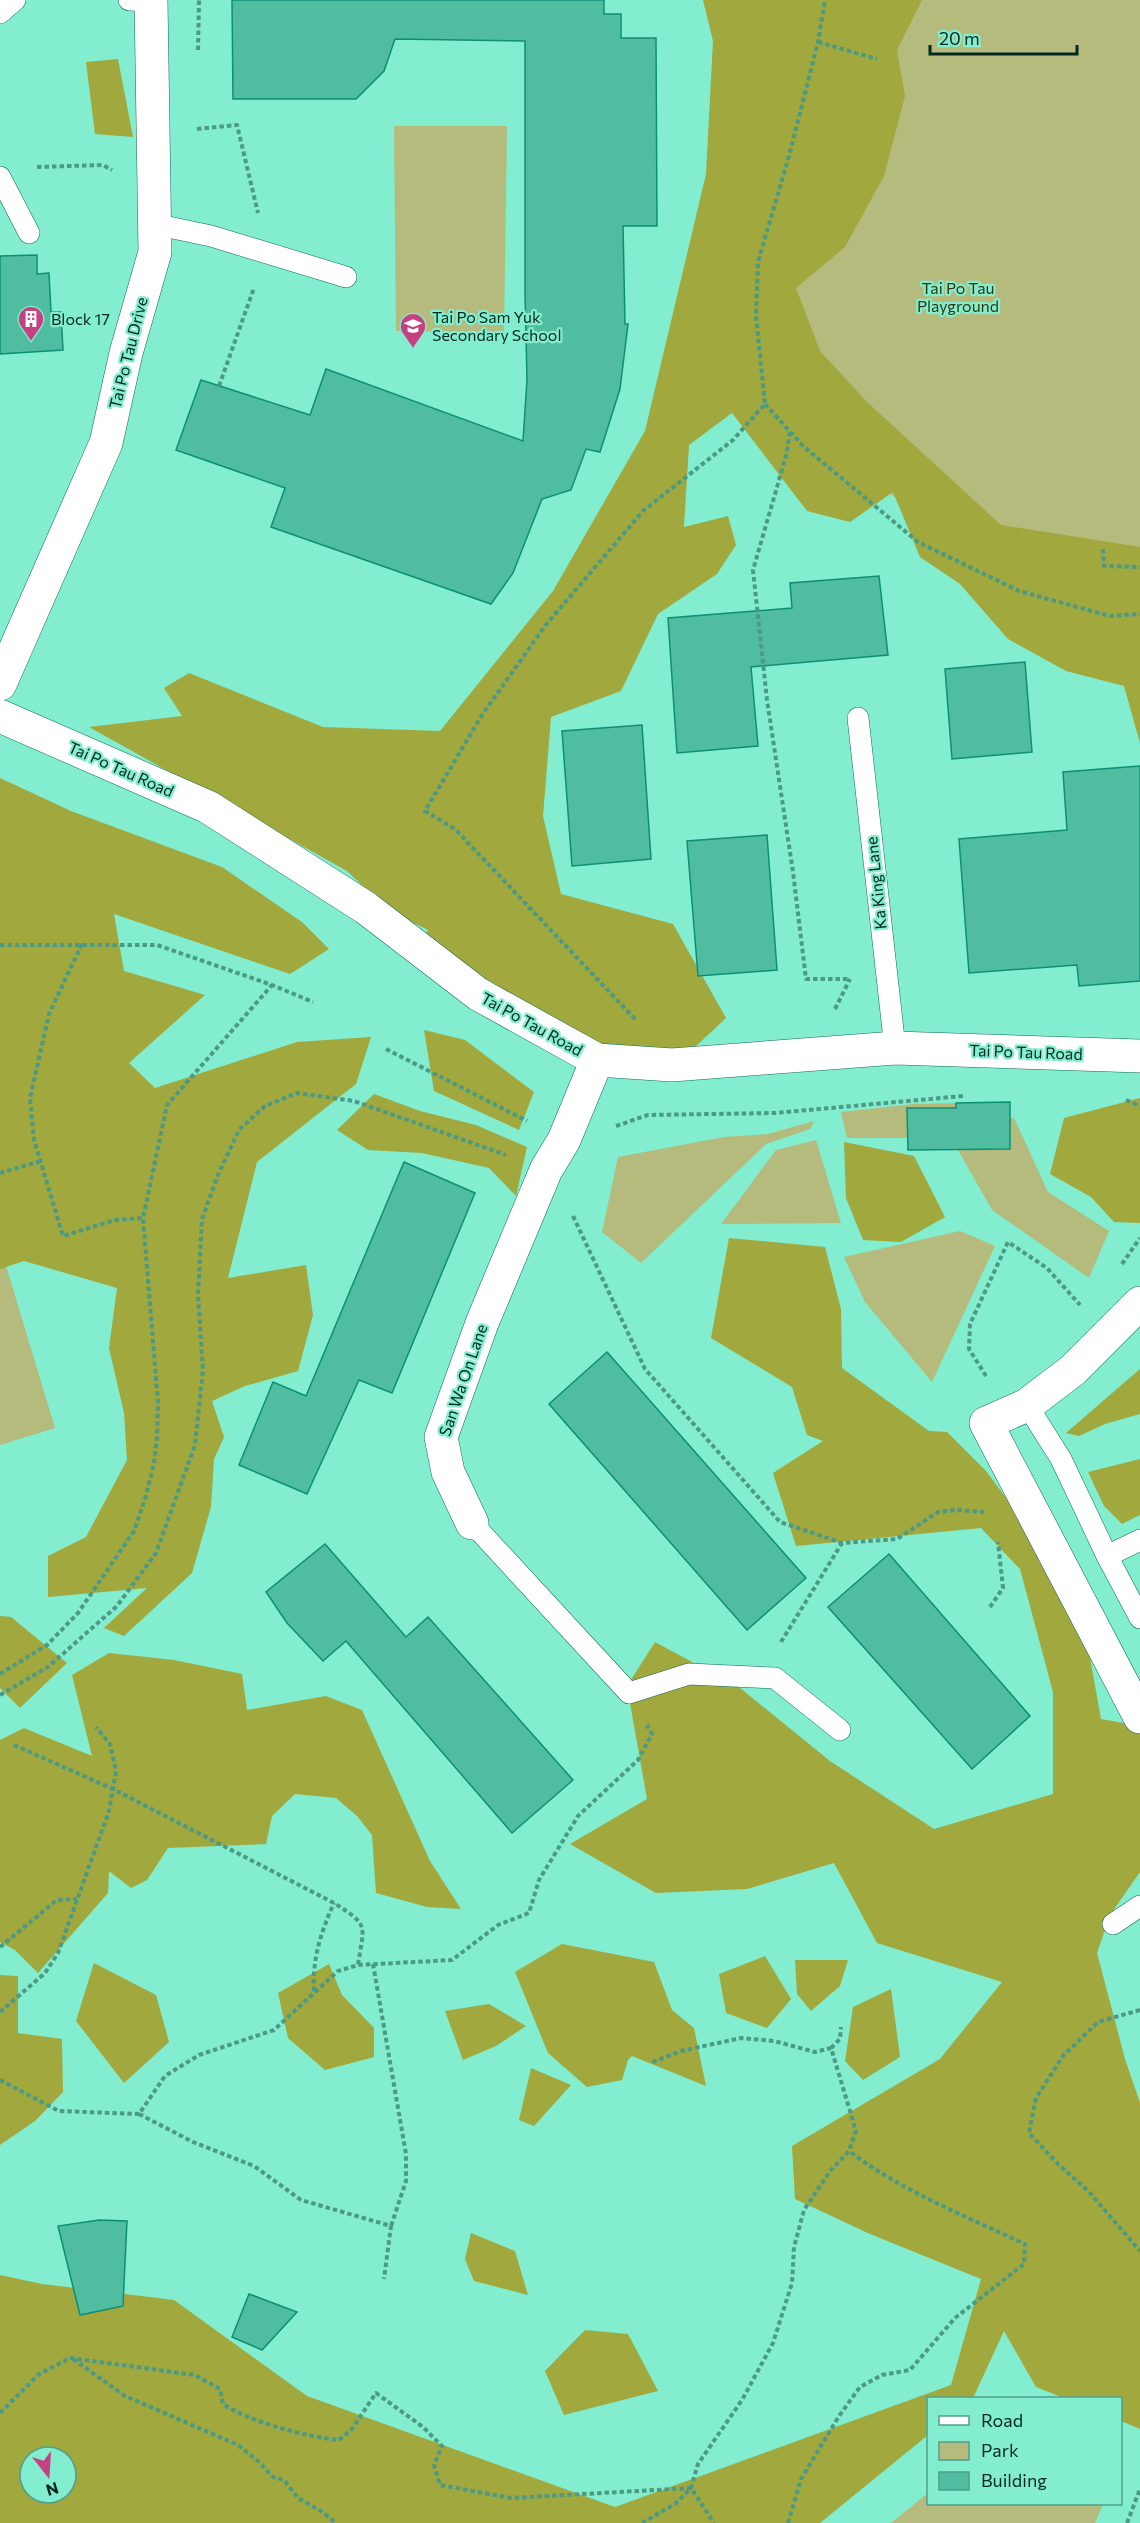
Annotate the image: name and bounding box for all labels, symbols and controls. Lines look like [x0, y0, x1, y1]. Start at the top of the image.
scale bar [930, 18, 1077, 56]
text: 20 m [939, 27, 980, 49]
park label: Tai Po Tau Playground [917, 278, 999, 315]
street label: Tai Po Tau Drive [104, 295, 151, 411]
building icon: Block 17 [16, 304, 46, 342]
place label: Tai Po Sam Yuk Secondary School [432, 307, 561, 344]
place label: Block 17 [51, 309, 110, 328]
school or university icon: Tai Po Sam Yuk Secondary School [398, 311, 428, 349]
street label: Tai Po Tau Road [66, 737, 177, 800]
street label: Ka King Lane [861, 836, 890, 930]
street label: Tai Po Tau Road [478, 988, 586, 1059]
street label: Tai Po Tau Road [969, 1040, 1083, 1063]
street label: San Wa On Lane [434, 1321, 491, 1438]
legend [927, 2397, 1122, 2505]
text: Road [981, 2409, 1023, 2431]
text: Park [981, 2439, 1019, 2461]
north arrow [18, 2445, 78, 2505]
text: Building [981, 2469, 1047, 2491]
text: N [44, 2479, 61, 2501]

